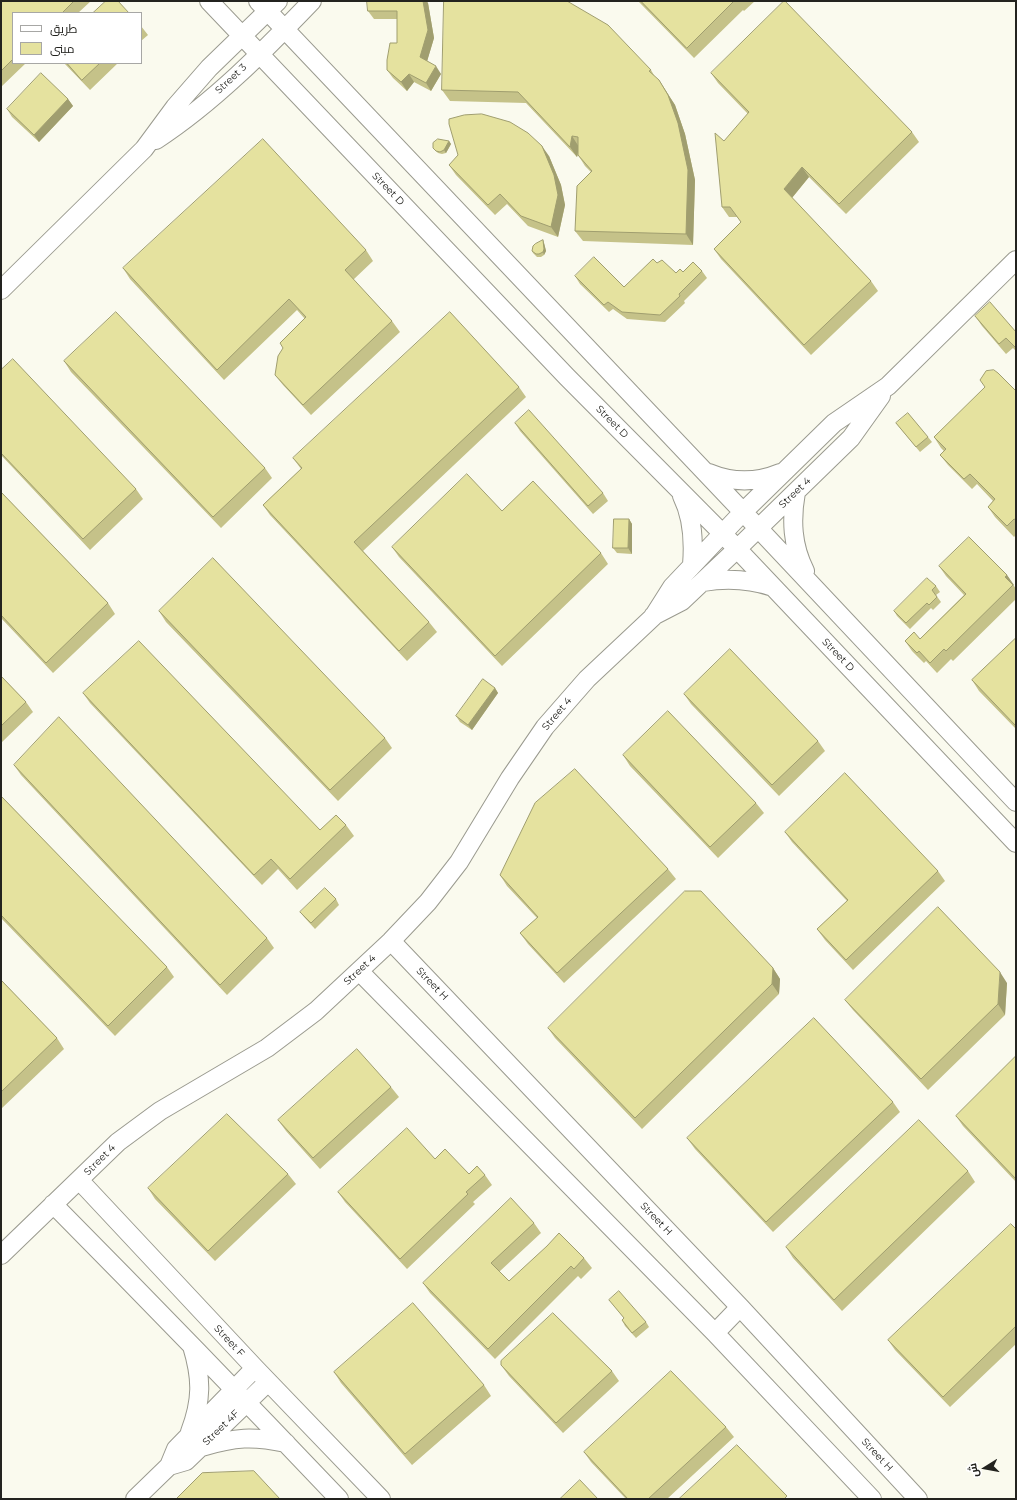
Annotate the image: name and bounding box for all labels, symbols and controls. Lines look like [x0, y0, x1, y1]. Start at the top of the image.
legend [12, 12, 142, 64]
text: طريق [50, 21, 77, 36]
text: مبنى [50, 41, 75, 56]
street label: Street 3 [213, 61, 249, 97]
street label: Street D [369, 170, 407, 208]
street label: Street D [593, 403, 631, 441]
street label: Street 4 [777, 475, 813, 511]
street label: Street D [819, 636, 857, 674]
street label: Street 4 [540, 695, 574, 733]
street label: Street 4 [341, 952, 379, 988]
street label: Street H [413, 965, 451, 1003]
street label: Street 4 [82, 1142, 118, 1178]
street label: Street H [637, 1200, 675, 1238]
street label: Street F [211, 1323, 247, 1359]
street label: Street 4F [200, 1408, 242, 1448]
street label: Street H [859, 1436, 895, 1474]
north arrow [965, 1448, 1005, 1488]
text: ش [965, 1462, 981, 1479]

